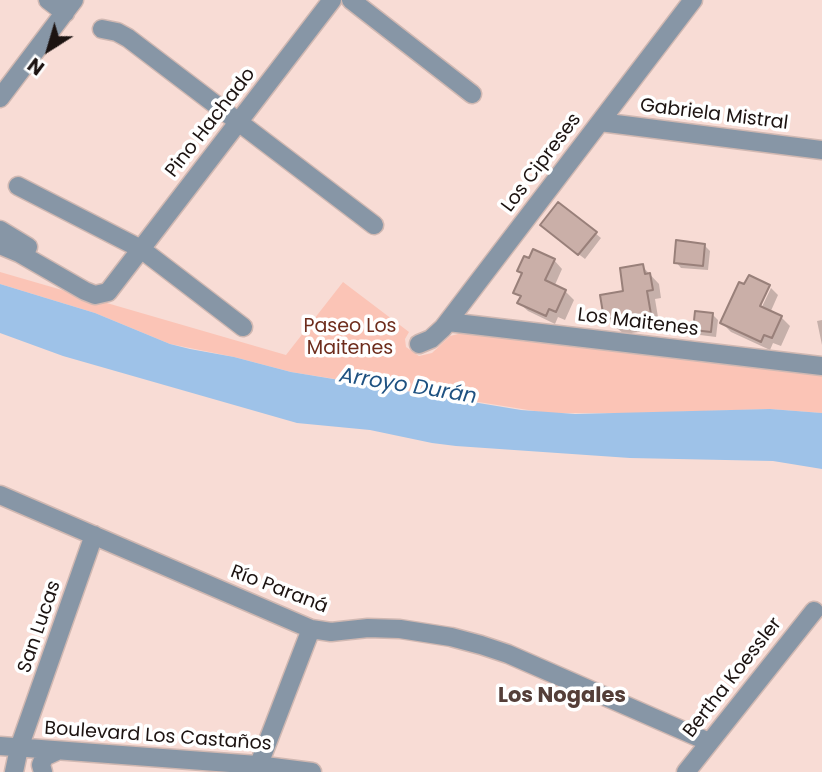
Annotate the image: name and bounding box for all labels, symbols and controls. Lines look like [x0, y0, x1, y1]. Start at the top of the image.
north arrow [14, 14, 84, 84]
text: N [22, 51, 50, 81]
street label: Pino Hachado [161, 64, 261, 182]
street label: Gabriela Mistral [639, 95, 789, 135]
street label: Los Cipreses [497, 109, 587, 217]
street label: Los Maitenes [576, 304, 700, 342]
park label: Paseo Los Maitenes [303, 316, 397, 360]
water label: Arroyo Durán [338, 364, 478, 410]
street label: Río Paraná [227, 561, 331, 619]
street label: San Lucas [14, 578, 66, 676]
street label: Bertha Koessler [679, 613, 787, 743]
district label: Los Nogales [498, 684, 626, 710]
street label: Boulevard Los Castaños [44, 718, 272, 756]

